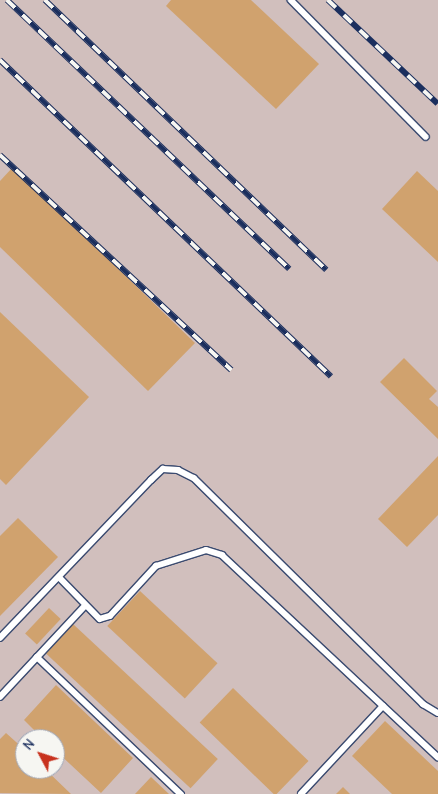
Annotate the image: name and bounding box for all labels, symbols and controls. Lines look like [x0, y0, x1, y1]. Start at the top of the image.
north arrow [15, 729, 65, 779]
text: N [19, 736, 38, 754]

